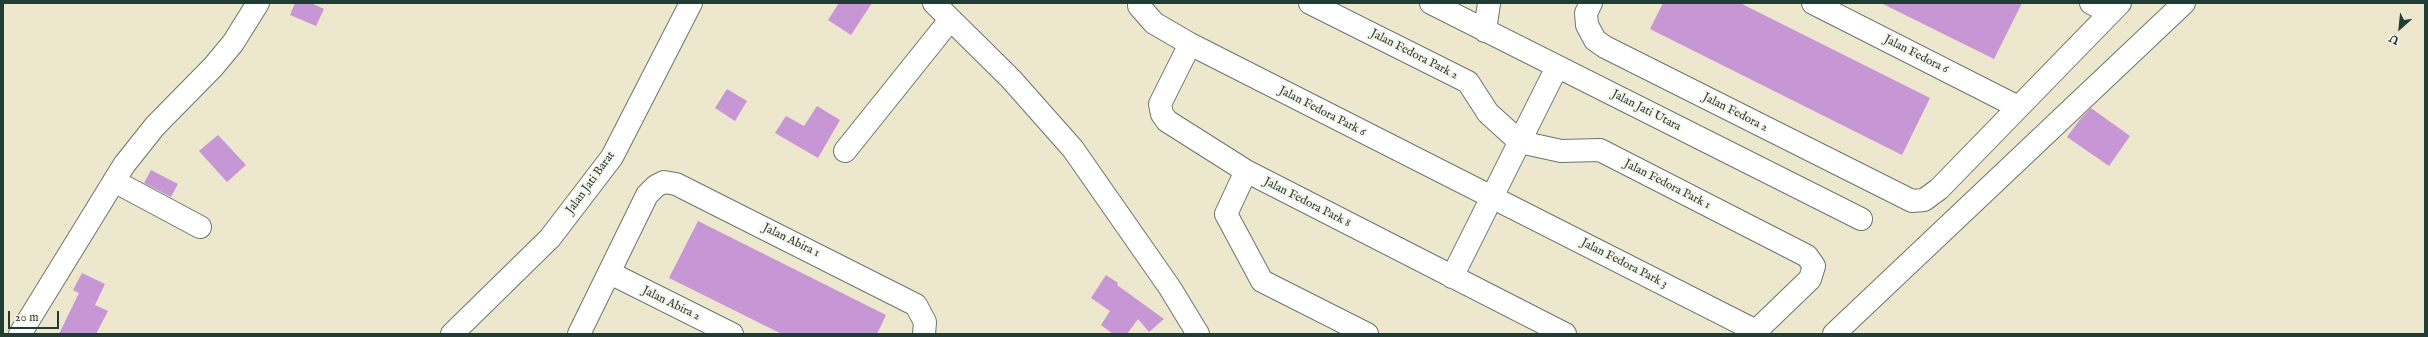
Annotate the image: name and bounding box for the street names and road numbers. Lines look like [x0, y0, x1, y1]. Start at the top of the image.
street label: Jalan Fedora Park 2 [1368, 27, 1460, 83]
street label: Jalan Fedora 6 [1881, 33, 1951, 77]
street label: Jalan Fedora Park 6 [1276, 84, 1368, 140]
street label: Jalan Jati Utara [1609, 87, 1683, 135]
street label: Jalan Fedora 2 [1700, 90, 1770, 136]
street label: Jalan Jati Barat [563, 149, 619, 217]
street label: Jalan Fedora Park 1 [1621, 157, 1713, 213]
street label: Jalan Fedora Park 8 [1261, 175, 1353, 231]
street label: Jalan Abira 1 [760, 221, 822, 261]
street label: Jalan Fedora Park 3 [1578, 236, 1670, 292]
street label: Jalan Abira 2 [640, 284, 702, 324]

